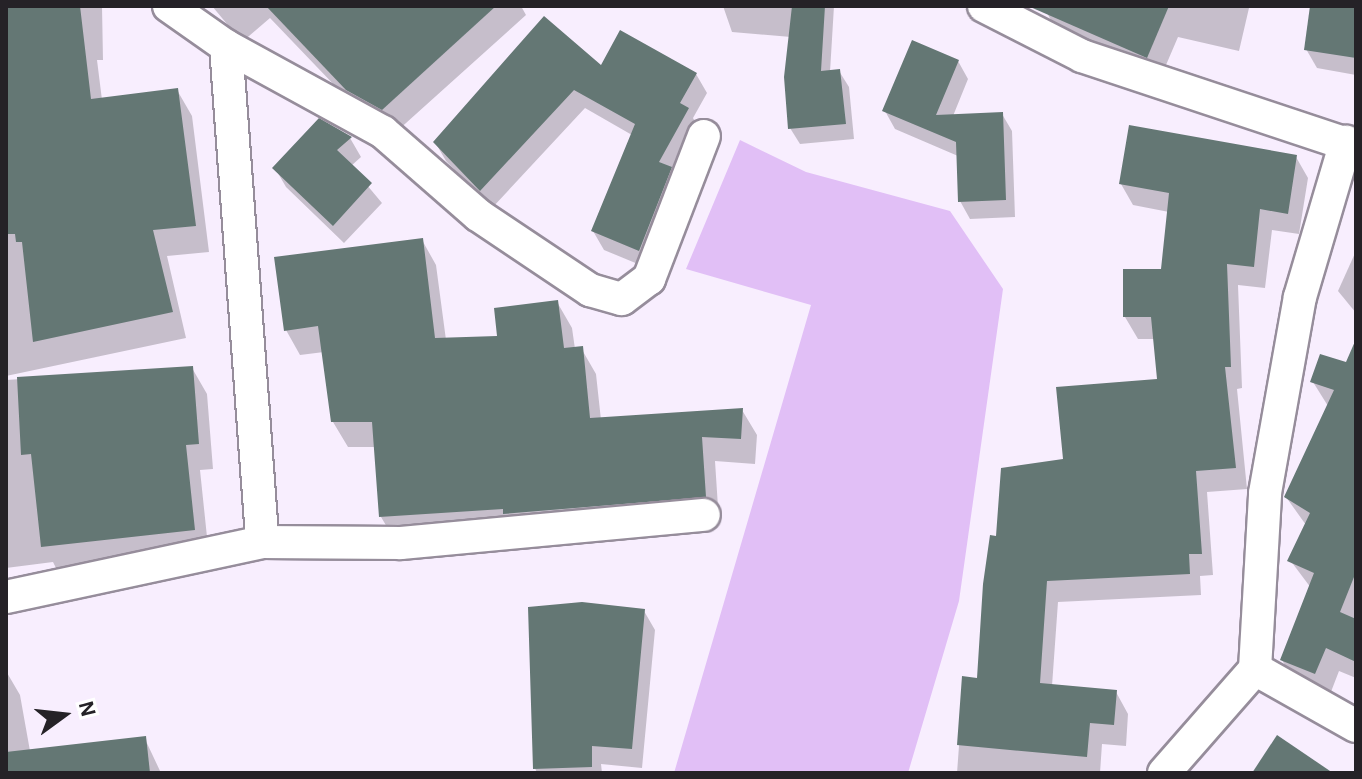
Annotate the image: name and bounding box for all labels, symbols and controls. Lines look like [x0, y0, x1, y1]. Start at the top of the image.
north arrow [24, 675, 104, 755]
text: N [75, 699, 100, 719]

